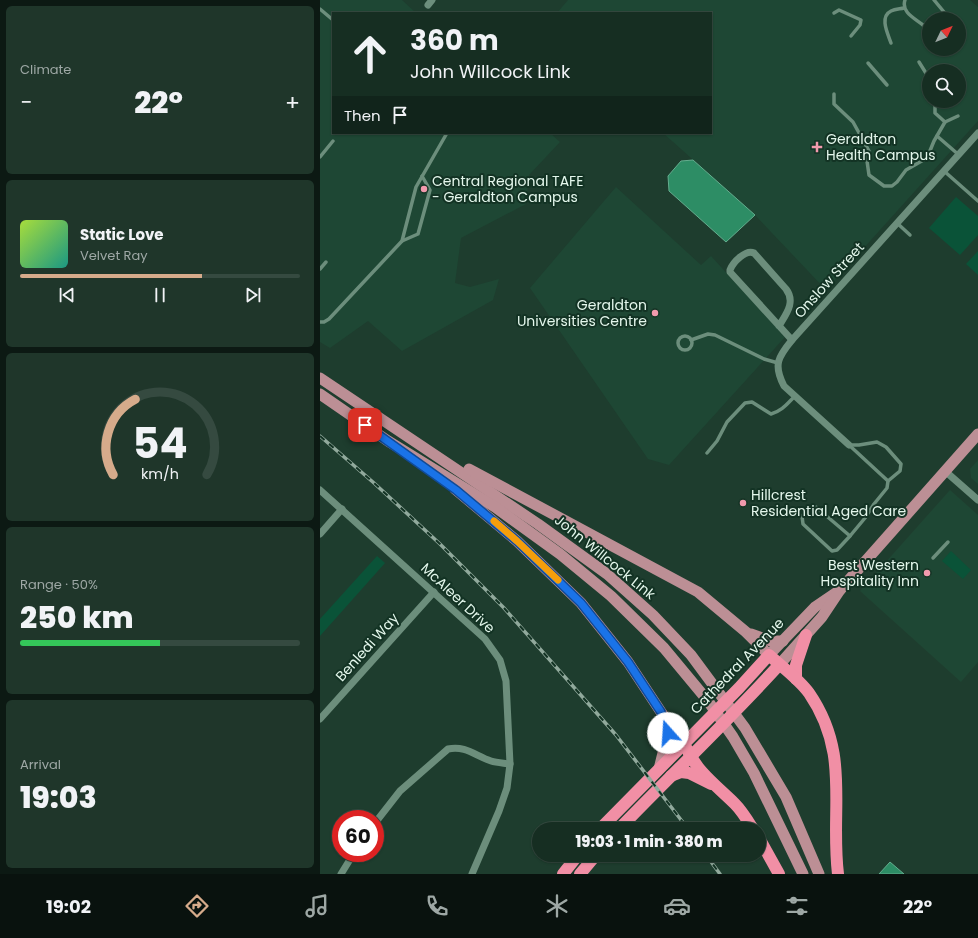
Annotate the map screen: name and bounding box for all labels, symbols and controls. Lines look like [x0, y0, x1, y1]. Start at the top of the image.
north arrow [922, 12, 966, 56]
map controls [922, 12, 966, 108]
text: 360 m [410, 21, 499, 60]
icon: ahead [344, 28, 396, 80]
text: John Willcock Link [410, 59, 570, 84]
text: Climate [20, 60, 71, 79]
button: search [922, 64, 966, 108]
text: 22° [134, 81, 183, 124]
text: − [20, 87, 32, 118]
text: + [285, 87, 300, 118]
icon: arrive [389, 104, 411, 126]
text: Then [344, 105, 381, 126]
place label: Geraldton Health Campus [826, 129, 936, 165]
marker: Geraldton Health Campus [811, 141, 823, 153]
place label: Central Regional TAFE - Geraldton Campus [432, 171, 583, 207]
marker: Central Regional TAFE - Geraldton Campus [419, 184, 429, 194]
text: Static Love [80, 224, 164, 245]
street label: Onslow Street [789, 238, 869, 322]
text: Velvet Ray [80, 246, 148, 265]
icon: previous [56, 284, 78, 306]
icon: pause [149, 284, 171, 306]
icon: next [242, 284, 264, 306]
place label: Geraldton Universities Centre [517, 295, 647, 331]
marker: Geraldton Universities Centre [650, 308, 660, 318]
pin [348, 408, 382, 442]
text: 54 [132, 414, 188, 473]
icon: arrive [354, 414, 376, 436]
text: km/h [141, 464, 179, 484]
place label: Hillcrest Residential Aged Care [751, 485, 907, 521]
marker: Hillcrest Residential Aged Care [738, 498, 748, 508]
street label: John Willcock Link [550, 510, 660, 604]
place label: Best Western Hospitality Inn [821, 555, 919, 591]
street label: McAleer Drive [416, 558, 500, 638]
marker: Best Western Hospitality Inn [922, 568, 932, 578]
text: Range · 50% [20, 575, 98, 594]
text: 250 km [20, 596, 134, 639]
street label: Benledi Way [331, 608, 403, 686]
street label: Cathedral Avenue [686, 613, 788, 719]
position arrow [647, 712, 689, 754]
text: Arrival [20, 755, 61, 774]
text: 19:03 [20, 776, 97, 819]
speed limit sign: 60 [332, 810, 384, 862]
text: 19:03 · 1 min · 380 m [576, 831, 722, 852]
icon: directions [183, 892, 211, 920]
icon: music [303, 892, 331, 920]
icon: phone [423, 892, 451, 920]
icon: climate [543, 892, 571, 920]
icon: car [663, 892, 691, 920]
icon: filters [783, 892, 811, 920]
text: 19:02 [46, 894, 91, 919]
text: 22° [903, 894, 932, 919]

